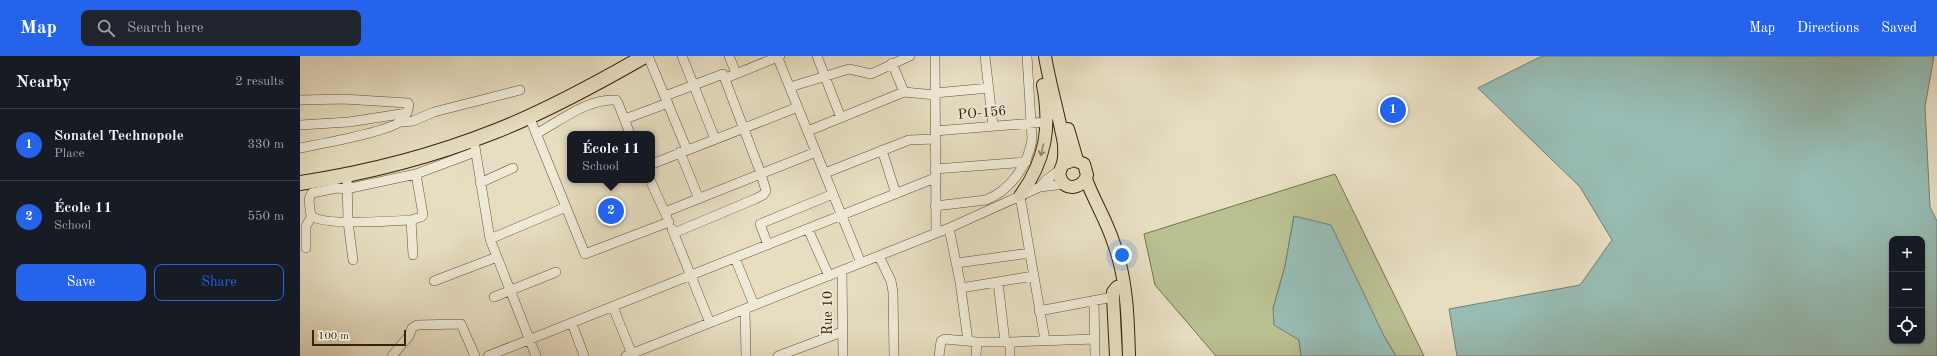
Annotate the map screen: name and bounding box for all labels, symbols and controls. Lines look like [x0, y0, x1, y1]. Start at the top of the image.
search box [81, 10, 361, 46]
icon: search [95, 17, 117, 39]
text: Map [20, 19, 57, 38]
text: Search here [127, 21, 204, 36]
text: Map [1749, 21, 1775, 35]
text: Directions [1797, 21, 1859, 35]
text: Saved [1881, 21, 1917, 35]
text: Nearby [16, 74, 71, 91]
text: 2 results [235, 75, 284, 88]
pin: 1 [1380, 95, 1406, 125]
street label: PO-156 [957, 104, 1007, 122]
text: Sonatel Technopole [54, 129, 184, 144]
popup [567, 131, 655, 183]
text: 1 [25, 138, 33, 151]
text: 330 m [247, 138, 284, 151]
text: École 11 [582, 142, 640, 157]
one-way arrow [1038, 143, 1046, 156]
text: Place [54, 147, 84, 160]
text: School [582, 160, 619, 173]
pin: 2 [598, 196, 624, 226]
text: École 11 [54, 201, 112, 216]
text: 2 [25, 210, 33, 223]
text: 550 m [247, 210, 284, 223]
text: School [54, 219, 91, 232]
map controls [1889, 236, 1925, 344]
button: + [1889, 236, 1925, 272]
your location [1112, 245, 1132, 265]
button: Save [16, 264, 146, 301]
button: Share [154, 264, 284, 301]
button: − [1889, 272, 1925, 308]
street label: Rue 10 [821, 291, 835, 335]
button: locate [1889, 308, 1925, 344]
scale bar [312, 328, 406, 347]
text: 100 m [318, 331, 349, 342]

